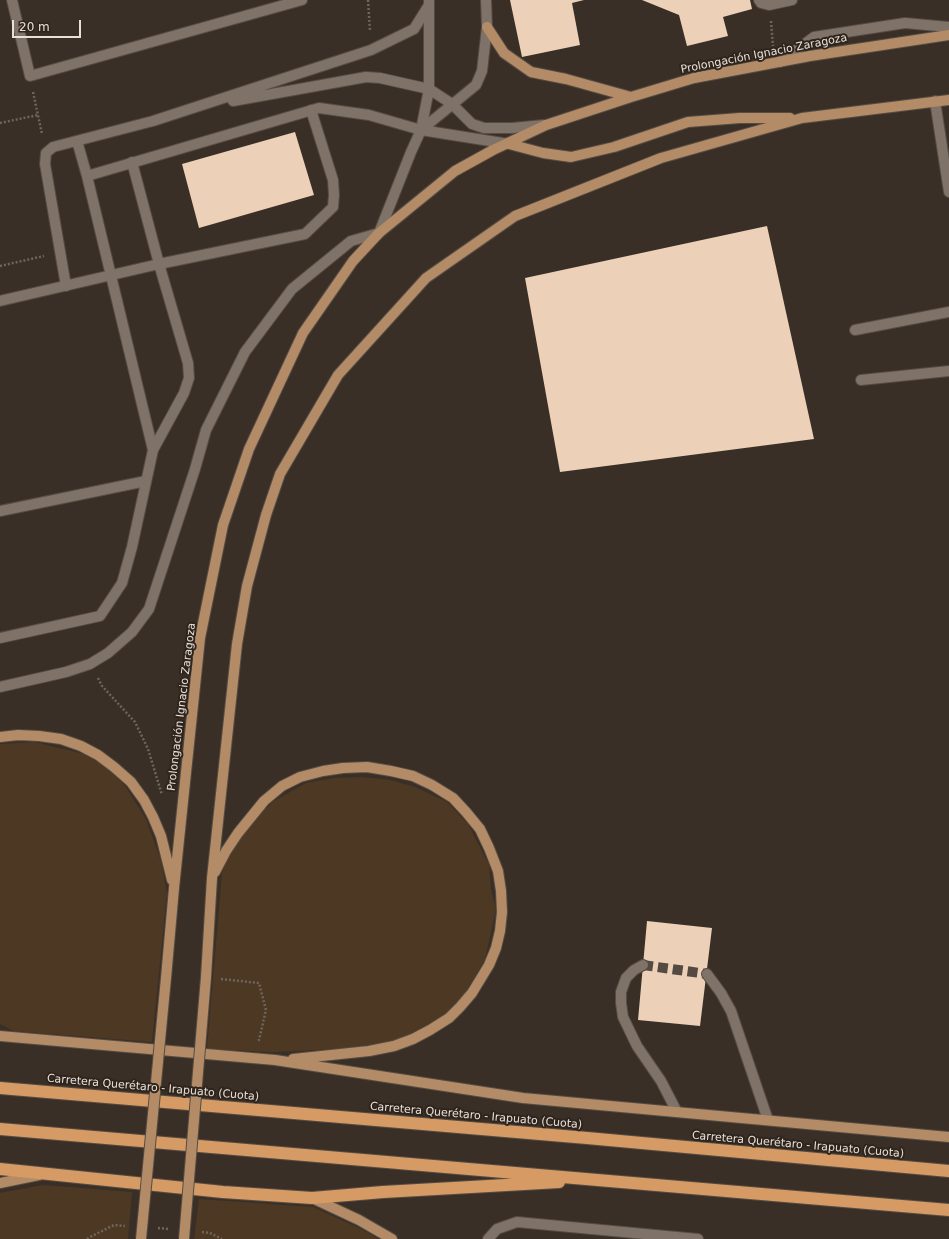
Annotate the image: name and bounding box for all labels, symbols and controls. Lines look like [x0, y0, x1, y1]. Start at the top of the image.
scale bar [14, 12, 83, 38]
text: 20 m [19, 20, 50, 34]
street label: Prolongación Ignacio Zaragoza [680, 31, 848, 77]
street label: Prolongación Ignacio Zaragoza [165, 622, 199, 792]
street label: Carretera Querétaro - Irapuato (Cuota) [46, 1072, 260, 1104]
street label: Carretera Querétaro - Irapuato (Cuota) [369, 1100, 583, 1132]
street label: Carretera Querétaro - Irapuato (Cuota) [691, 1129, 905, 1161]

